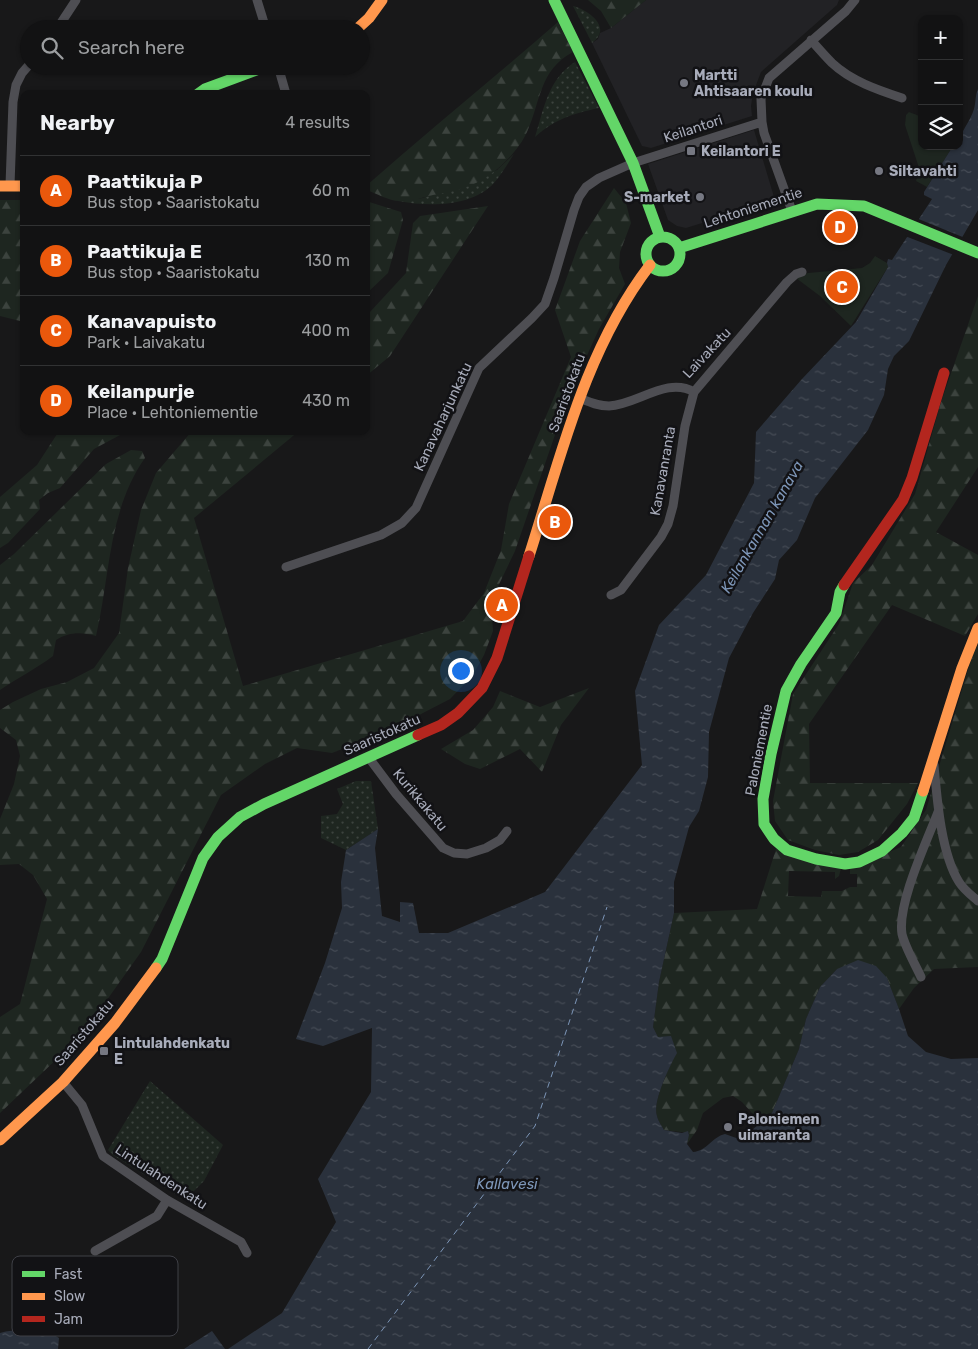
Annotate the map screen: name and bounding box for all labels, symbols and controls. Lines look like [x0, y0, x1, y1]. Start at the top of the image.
map controls [918, 15, 963, 150]
button: + [918, 15, 963, 60]
search box [20, 20, 370, 75]
icon: search [38, 34, 66, 62]
text: Search here [78, 36, 185, 59]
button: − [918, 60, 963, 105]
place label: Martti Ahtisaaren koulu [694, 67, 813, 100]
marker: Martti Ahtisaaren koulu [678, 77, 690, 89]
button: layers [918, 105, 963, 150]
text: Nearby [40, 110, 115, 135]
street label: Keilantori [661, 111, 725, 147]
text: 4 results [285, 113, 350, 132]
place label: Keilantori E [701, 143, 781, 160]
marker: Keilantori E [685, 145, 697, 157]
place label: Siltavahti [889, 163, 957, 180]
marker: Siltavahti [873, 165, 885, 177]
text: Paattikuja P [87, 170, 203, 193]
text: A [50, 181, 62, 200]
text: 60 m [312, 181, 350, 200]
street label: Lehtoniementie [702, 184, 805, 232]
place label: S-market [624, 189, 690, 206]
marker: S-market [694, 191, 706, 203]
text: Bus stop · Saaristokatu [87, 193, 260, 212]
pin: D [824, 208, 856, 246]
text: Paattikuja E [87, 240, 202, 263]
text: B [50, 251, 62, 270]
text: 130 m [305, 251, 350, 270]
text: Bus stop · Saaristokatu [87, 263, 260, 282]
pin: C [826, 268, 858, 306]
text: Kanavapuisto [87, 310, 216, 333]
text: C [50, 321, 62, 340]
text: 400 m [302, 321, 350, 340]
street label: Laivakatu [679, 324, 735, 382]
text: Park · Laivakatu [87, 333, 205, 352]
street label: Saaristokatu [545, 351, 589, 435]
street label: Kanavaharjunkatu [410, 360, 476, 474]
text: Keilanpurje [87, 380, 194, 403]
text: D [50, 391, 62, 410]
text: 430 m [302, 391, 350, 410]
text: Place · Lehtoniementie [87, 403, 258, 422]
street label: Kanavanranta [647, 425, 679, 517]
water label: Keilankannan kanava [717, 458, 807, 596]
pin: B [539, 503, 571, 541]
pin: A [486, 586, 518, 624]
your location [448, 658, 474, 684]
street label: Paloniementie [742, 703, 776, 797]
street label: Saaristokatu [341, 711, 423, 759]
street label: Kurikkakatu [389, 765, 451, 835]
street label: Saaristokatu [51, 996, 117, 1070]
place label: Lintulahdenkatu E [114, 1035, 230, 1068]
marker: Lintulahdenkatu E [98, 1045, 110, 1057]
place label: Paloniemen uimaranta [738, 1111, 820, 1144]
marker: Paloniemen uimaranta [722, 1121, 734, 1133]
street label: Lintulahdenkatu [112, 1141, 210, 1213]
water label: Kallavesi [476, 1175, 538, 1193]
legend [12, 1256, 178, 1336]
text: Fast [54, 1266, 83, 1283]
text: Slow [54, 1288, 85, 1305]
text: Jam [54, 1311, 83, 1328]

